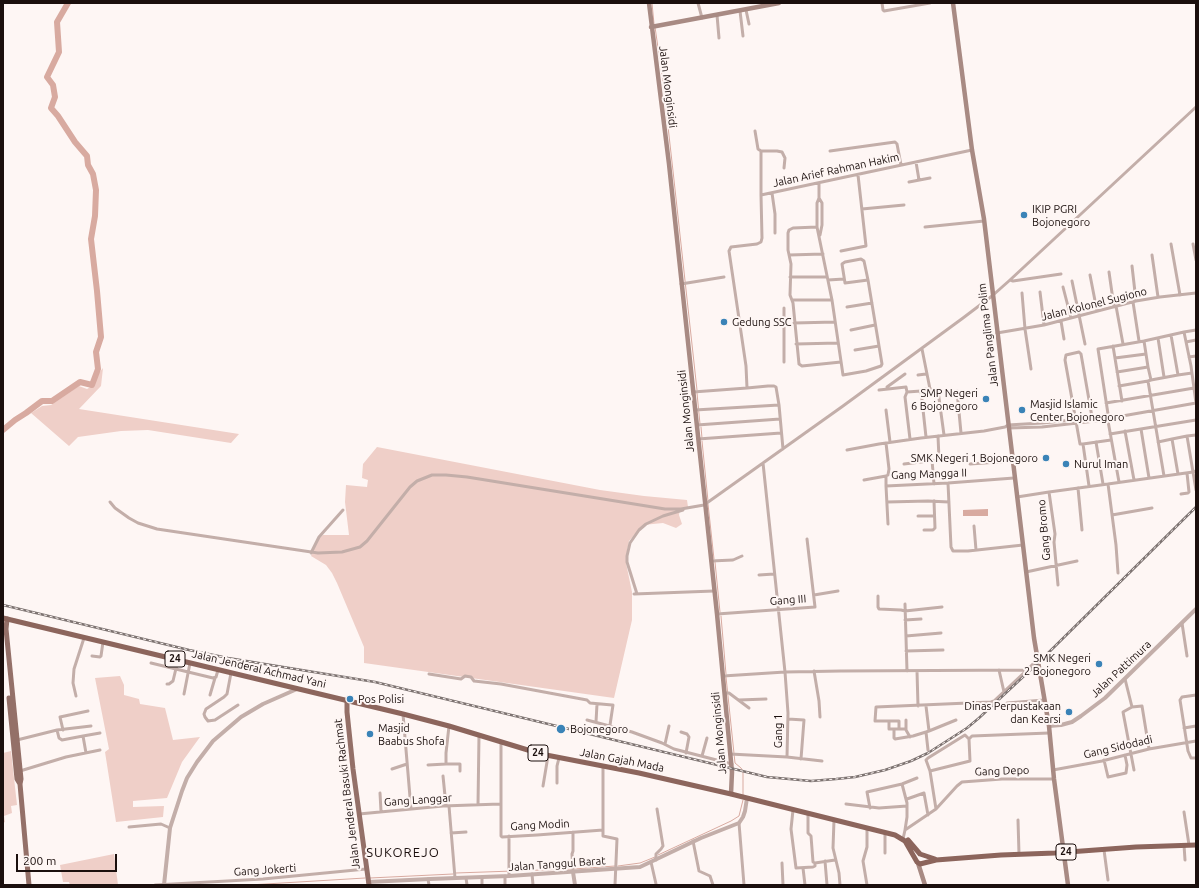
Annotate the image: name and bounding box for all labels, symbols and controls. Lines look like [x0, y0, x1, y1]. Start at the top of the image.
street label: Jalan Monginsidi [656, 45, 680, 129]
street label: Jalan Arief Rahman Hakim [772, 150, 900, 190]
place label: IKIP PGRI Bojonegoro [1032, 202, 1090, 228]
marker: IKIP PGRI Bojonegoro [1019, 210, 1029, 220]
street label: Jalan Panglima Polim [975, 282, 1001, 388]
street label: Jalan Kolonel Sugiono [1040, 284, 1148, 324]
place label: Gedung SSC [732, 315, 791, 329]
marker: Gedung SSC [719, 317, 729, 327]
street label: Jalan Monginsidi [675, 369, 697, 453]
place label: SMP Negeri 6 Bojonegoro [911, 386, 978, 412]
marker: SMP Negeri 6 Bojonegoro [981, 394, 991, 404]
place label: Masjid Islamic Center Bojonegoro [1030, 397, 1124, 423]
marker: Masjid Islamic Center Bojonegoro [1017, 405, 1027, 415]
place label: SMK Negeri 1 Bojonegoro [911, 451, 1038, 465]
marker: SMK Negeri 1 Bojonegoro [1041, 453, 1051, 463]
place label: Nurul Iman [1074, 457, 1128, 471]
marker: Nurul Iman [1061, 459, 1071, 469]
street label: Gang Mangga II [891, 466, 967, 482]
street label: Gang Bromo [1035, 499, 1053, 561]
street label: Gang III [769, 592, 807, 608]
street label: Jalan Pattimura [1088, 638, 1154, 700]
street label: Jalan Jenderal Achmad Yani [191, 647, 327, 691]
road number: 24 [165, 651, 185, 667]
place label: SMK Negeri 2 Bojonegoro [1024, 651, 1091, 677]
marker: SMK Negeri 2 Bojonegoro [1094, 659, 1104, 669]
street label: Jalan Monginsidi [709, 691, 729, 775]
place label: Pos Polisi [358, 692, 404, 706]
marker: Pos Polisi [345, 694, 355, 704]
place label: Dinas Perpustakaan dan Kearsi [964, 699, 1061, 725]
marker: Dinas Perpustakaan dan Kearsi [1064, 707, 1074, 717]
street label: Gang 1 [771, 714, 785, 748]
street label: Jalan Jenderal Basuki Rachmat [331, 718, 363, 870]
place label: Masjid Baabus Shofa [378, 721, 445, 747]
place label: Bojonegoro [570, 722, 628, 736]
marker: Bojonegoro [555, 723, 567, 735]
marker: Masjid Baabus Shofa [365, 729, 375, 739]
street label: Gang Sidodadi [1082, 733, 1154, 761]
road number: 24 [528, 745, 548, 761]
street label: Jalan Gajah Mada [579, 745, 665, 775]
street label: Gang Depo [974, 763, 1030, 779]
street label: Gang Langgar [384, 791, 452, 809]
street label: Gang Modin [510, 817, 570, 833]
road number: 24 [1056, 844, 1076, 860]
district label: SUKOREJO [366, 845, 440, 861]
scale bar [18, 846, 119, 872]
text: 200 m [23, 854, 56, 867]
street label: Jalan Tanggul Barat [508, 854, 606, 874]
street label: Gang Jokerti [233, 861, 297, 879]

